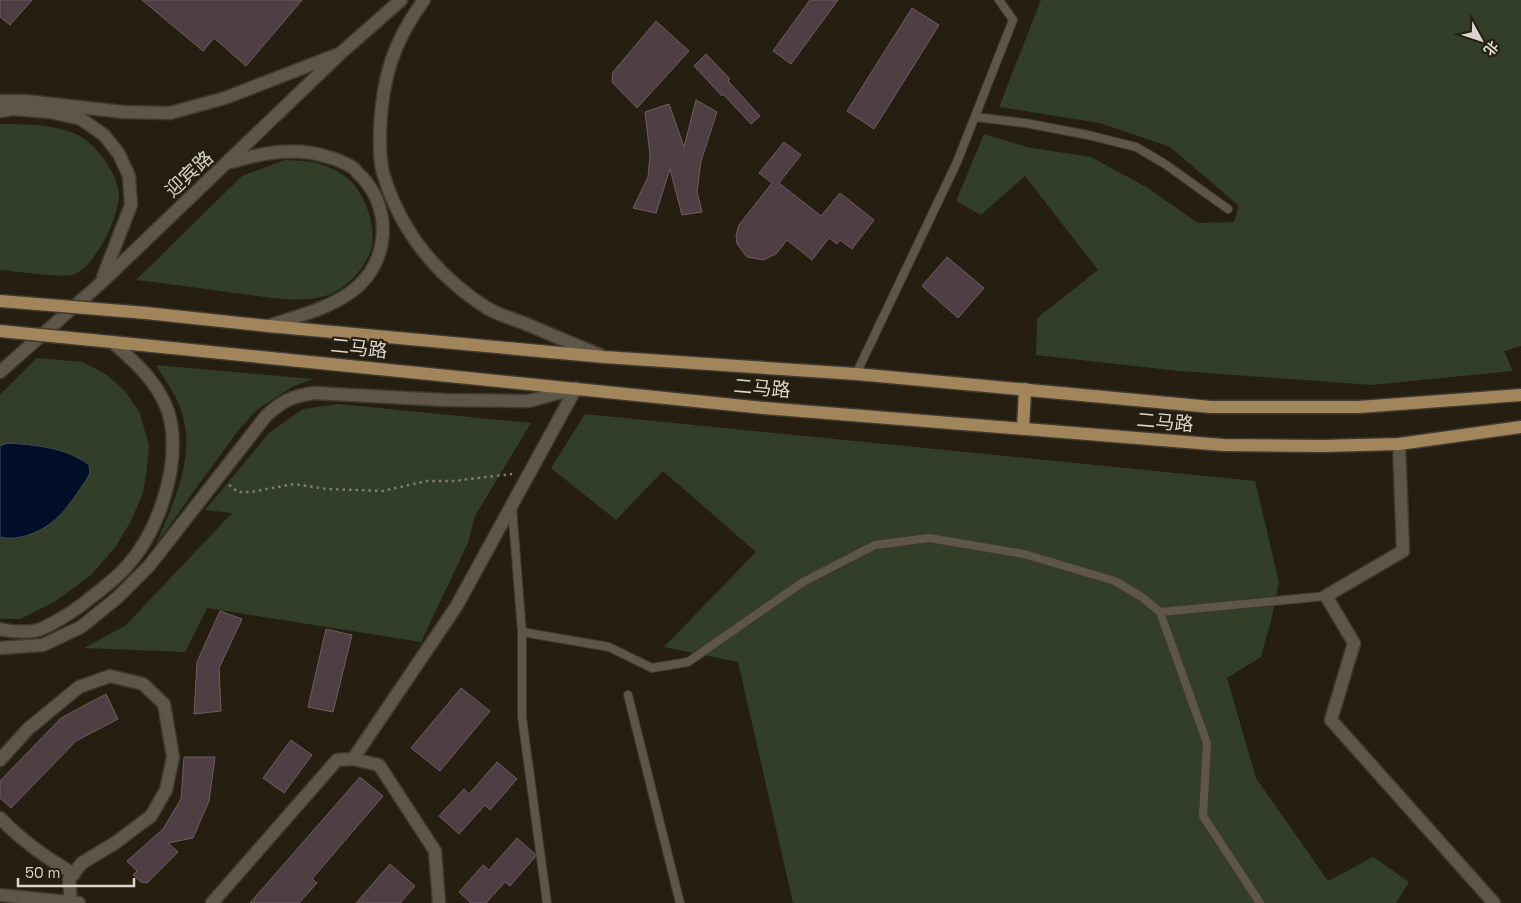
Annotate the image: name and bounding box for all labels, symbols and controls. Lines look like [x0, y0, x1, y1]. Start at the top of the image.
north arrow [1456, 15, 1506, 65]
text: 北 [1480, 37, 1502, 60]
street label: 迎宾路 [160, 145, 218, 203]
street label: 二马路 [329, 333, 389, 363]
street label: 二马路 [733, 373, 791, 403]
street label: 二马路 [1136, 407, 1194, 437]
scale bar [18, 856, 134, 888]
text: 50 m [25, 863, 60, 882]

